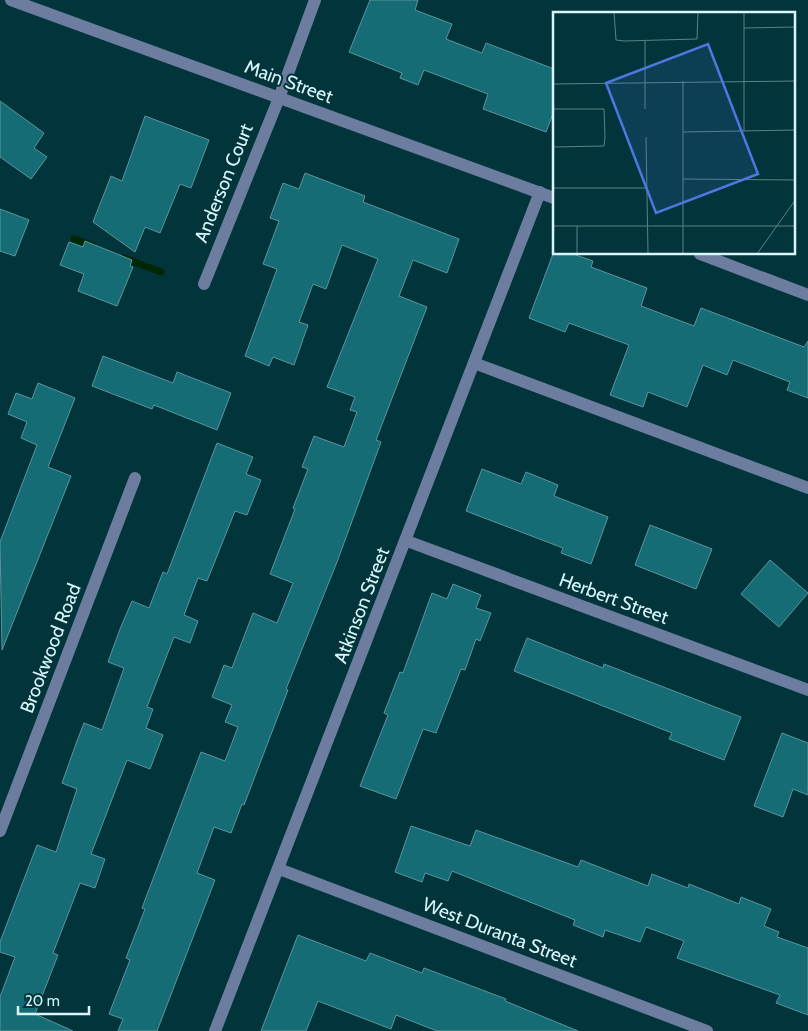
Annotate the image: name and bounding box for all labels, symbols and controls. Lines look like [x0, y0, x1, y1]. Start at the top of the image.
inset map [553, 12, 796, 255]
street label: Main Street [242, 55, 337, 108]
street label: Anderson Court [189, 120, 258, 246]
street label: Atkinson Street [329, 543, 394, 667]
street label: Herbert Street [556, 568, 672, 629]
street label: Brookwood Road [15, 580, 86, 716]
street label: West Duranta Street [419, 892, 581, 973]
scale bar [18, 984, 89, 1016]
text: 20 m [25, 992, 60, 1010]

